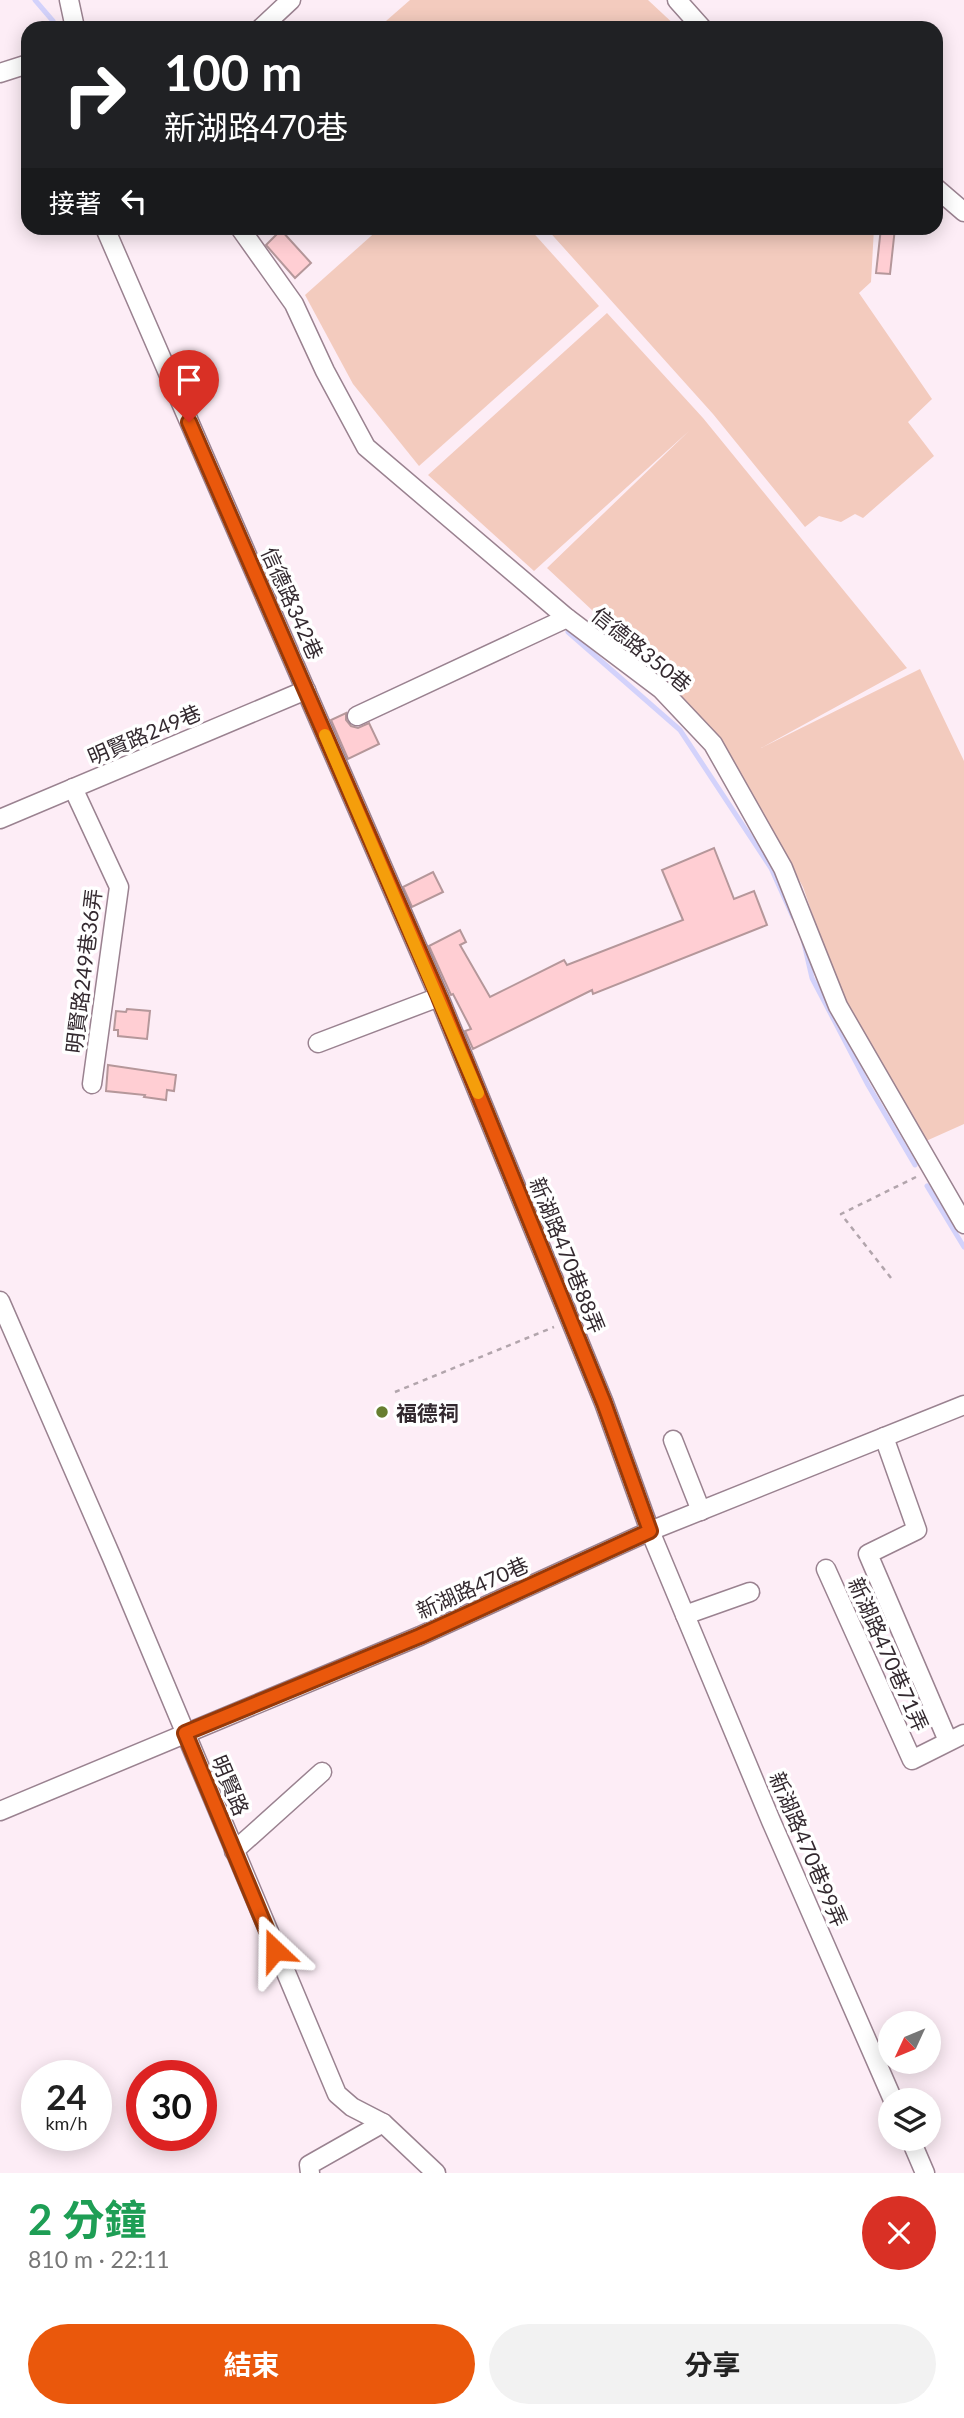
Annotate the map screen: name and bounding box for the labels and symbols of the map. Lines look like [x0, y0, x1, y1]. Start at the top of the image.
pin [159, 350, 219, 422]
street label: 信德路342巷 [257, 543, 329, 663]
street label: 信德路350巷 [587, 601, 697, 697]
street label: 明賢路249巷 [84, 699, 204, 769]
street label: 明賢路249巷36弄 [60, 887, 106, 1055]
street label: 新湖路470巷88弄 [525, 1173, 611, 1337]
place label: 福德祠 [396, 1400, 459, 1425]
marker: 福德祠 [374, 1404, 390, 1420]
street label: 新湖路470巷 [412, 1551, 532, 1623]
street label: 新湖路470巷71弄 [844, 1573, 934, 1735]
street label: 明賢路 [207, 1751, 255, 1819]
street label: 新湖路470巷99弄 [765, 1768, 853, 1930]
position arrow [238, 1913, 312, 1987]
north arrow [878, 2011, 942, 2074]
speed limit sign: 30 [126, 2060, 217, 2151]

